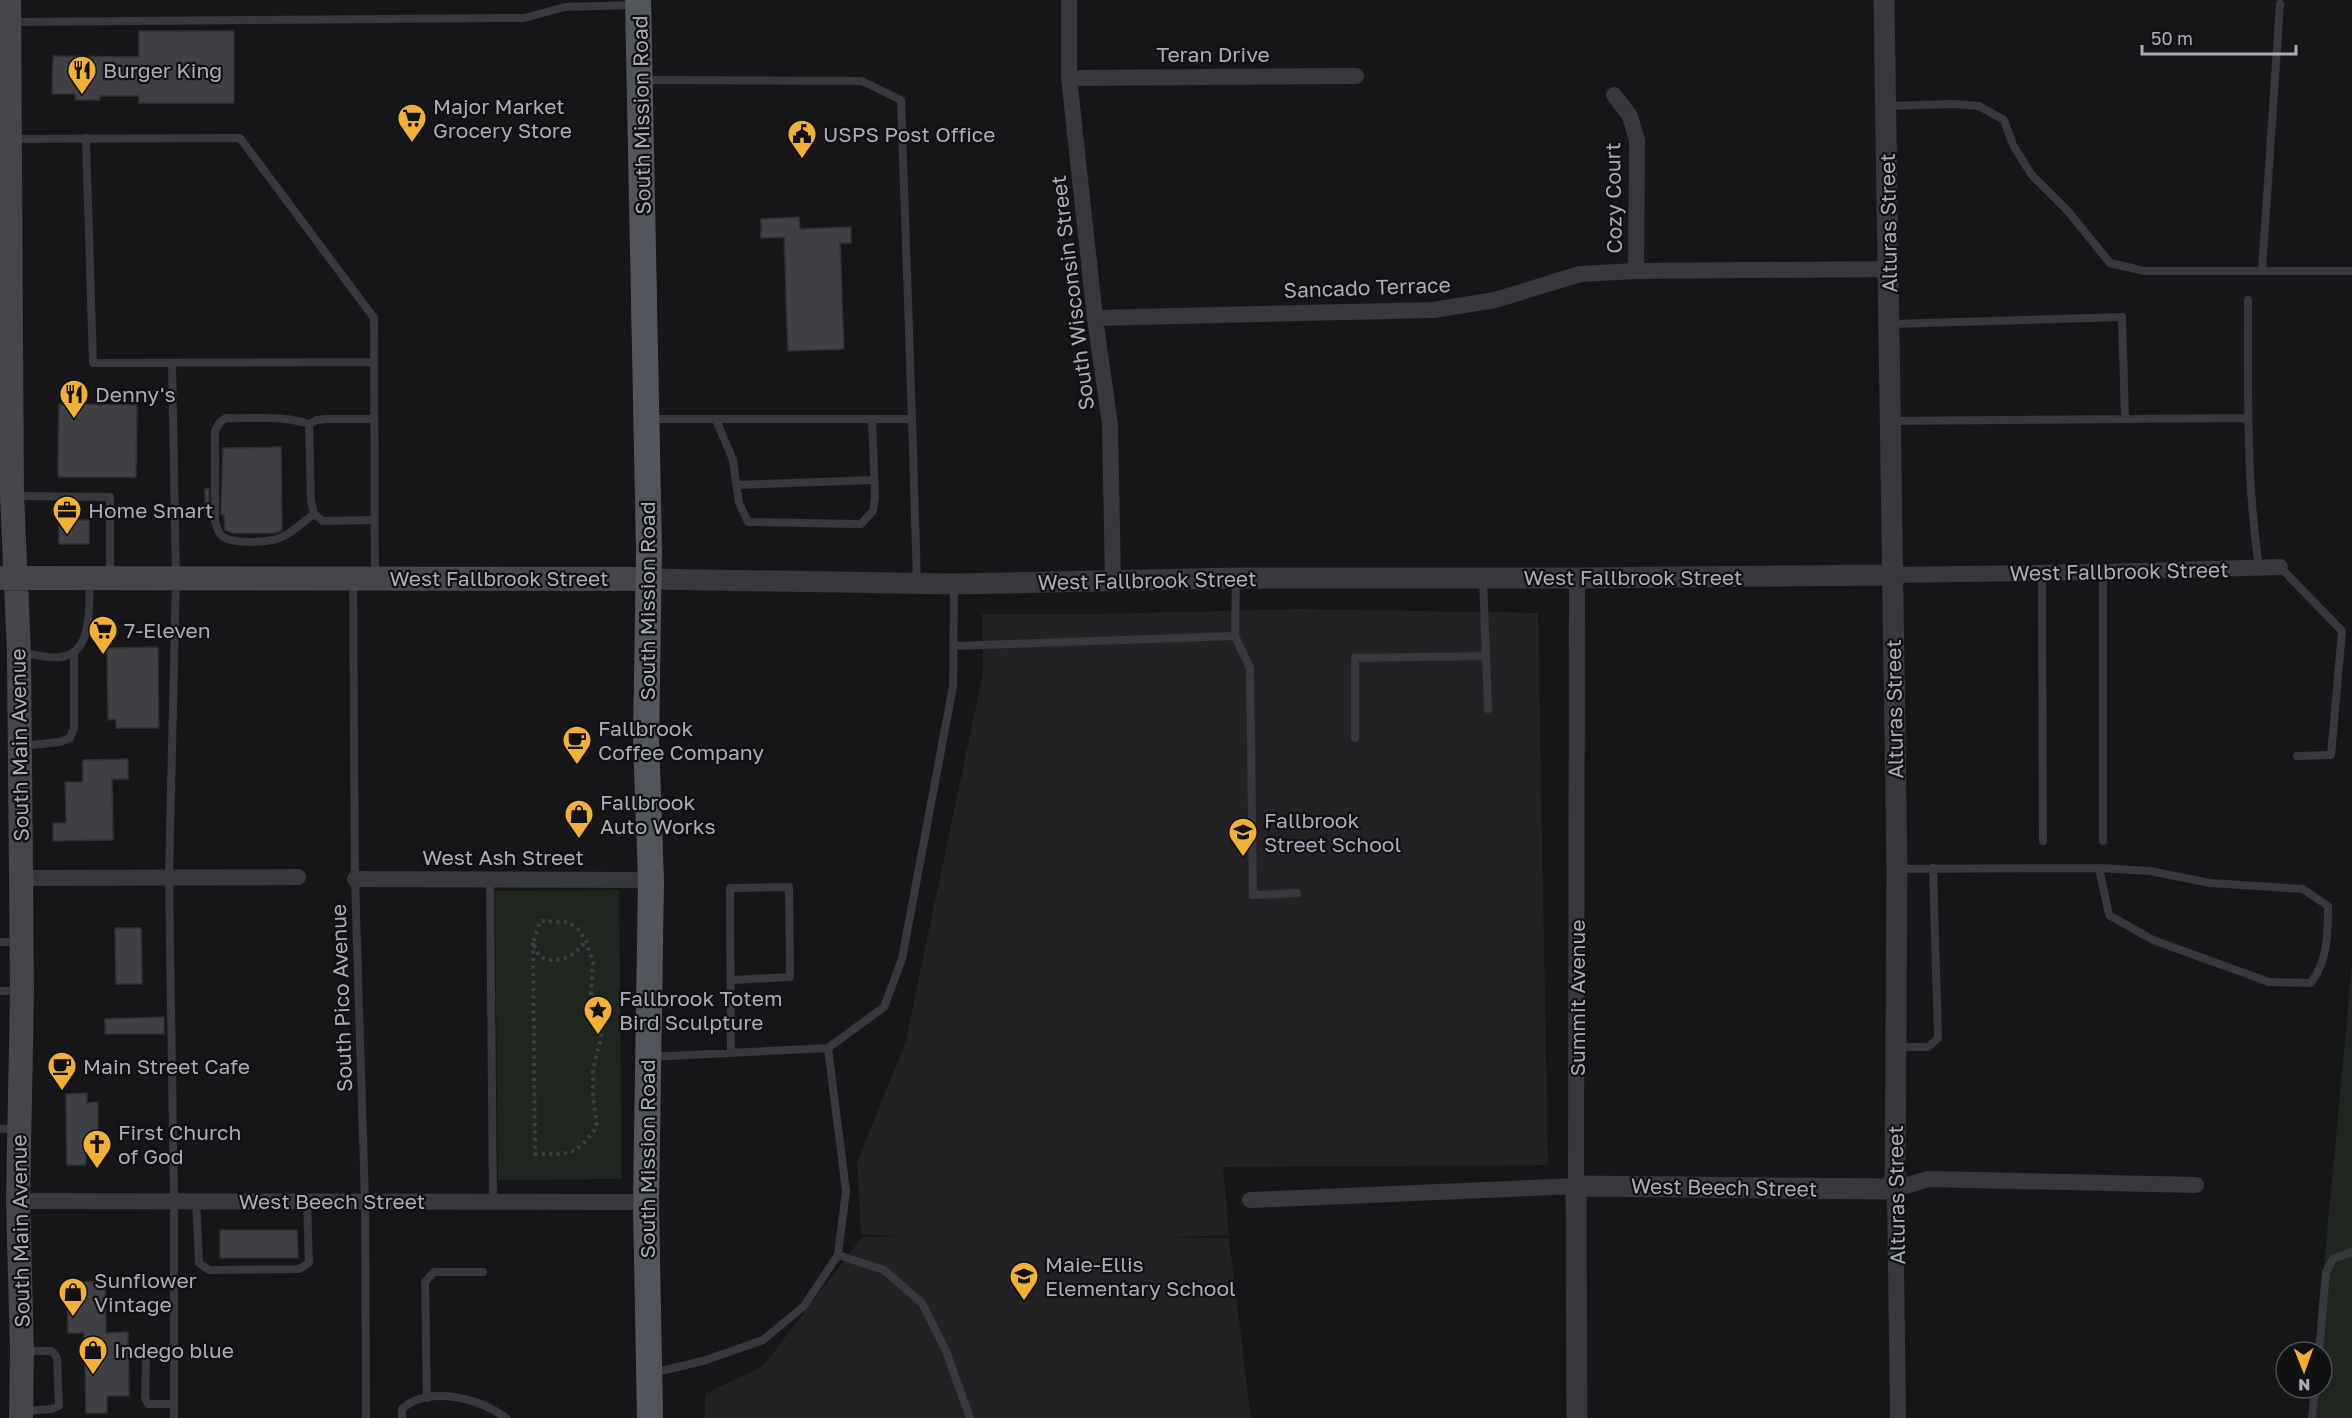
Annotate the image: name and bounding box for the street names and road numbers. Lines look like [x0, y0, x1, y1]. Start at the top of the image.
street label: South Mission Road [626, 15, 656, 215]
street label: Teran Drive [1156, 41, 1270, 67]
street label: Cozy Court [1599, 142, 1627, 254]
street label: Alturas Street [1874, 153, 1902, 293]
street label: South Wisconsin Street [1045, 174, 1099, 412]
street label: Sancado Terrace [1283, 271, 1451, 303]
street label: South Mission Road [634, 501, 660, 701]
street label: West Fallbrook Street [2009, 556, 2229, 586]
street label: West Fallbrook Street [1523, 564, 1743, 590]
street label: West Fallbrook Street [389, 565, 609, 591]
street label: West Fallbrook Street [1037, 565, 1257, 595]
street label: Alturas Street [1880, 639, 1908, 779]
street label: South Main Avenue [4, 648, 34, 842]
street label: West Ash Street [422, 844, 584, 870]
street label: South Pico Avenue [325, 904, 357, 1092]
street label: Summit Avenue [1564, 920, 1590, 1076]
street label: South Mission Road [634, 1059, 660, 1259]
street label: Alturas Street [1882, 1125, 1910, 1265]
street label: South Main Avenue [5, 1134, 35, 1328]
street label: West Beech Street [1631, 1172, 1817, 1202]
street label: West Beech Street [239, 1188, 425, 1214]

